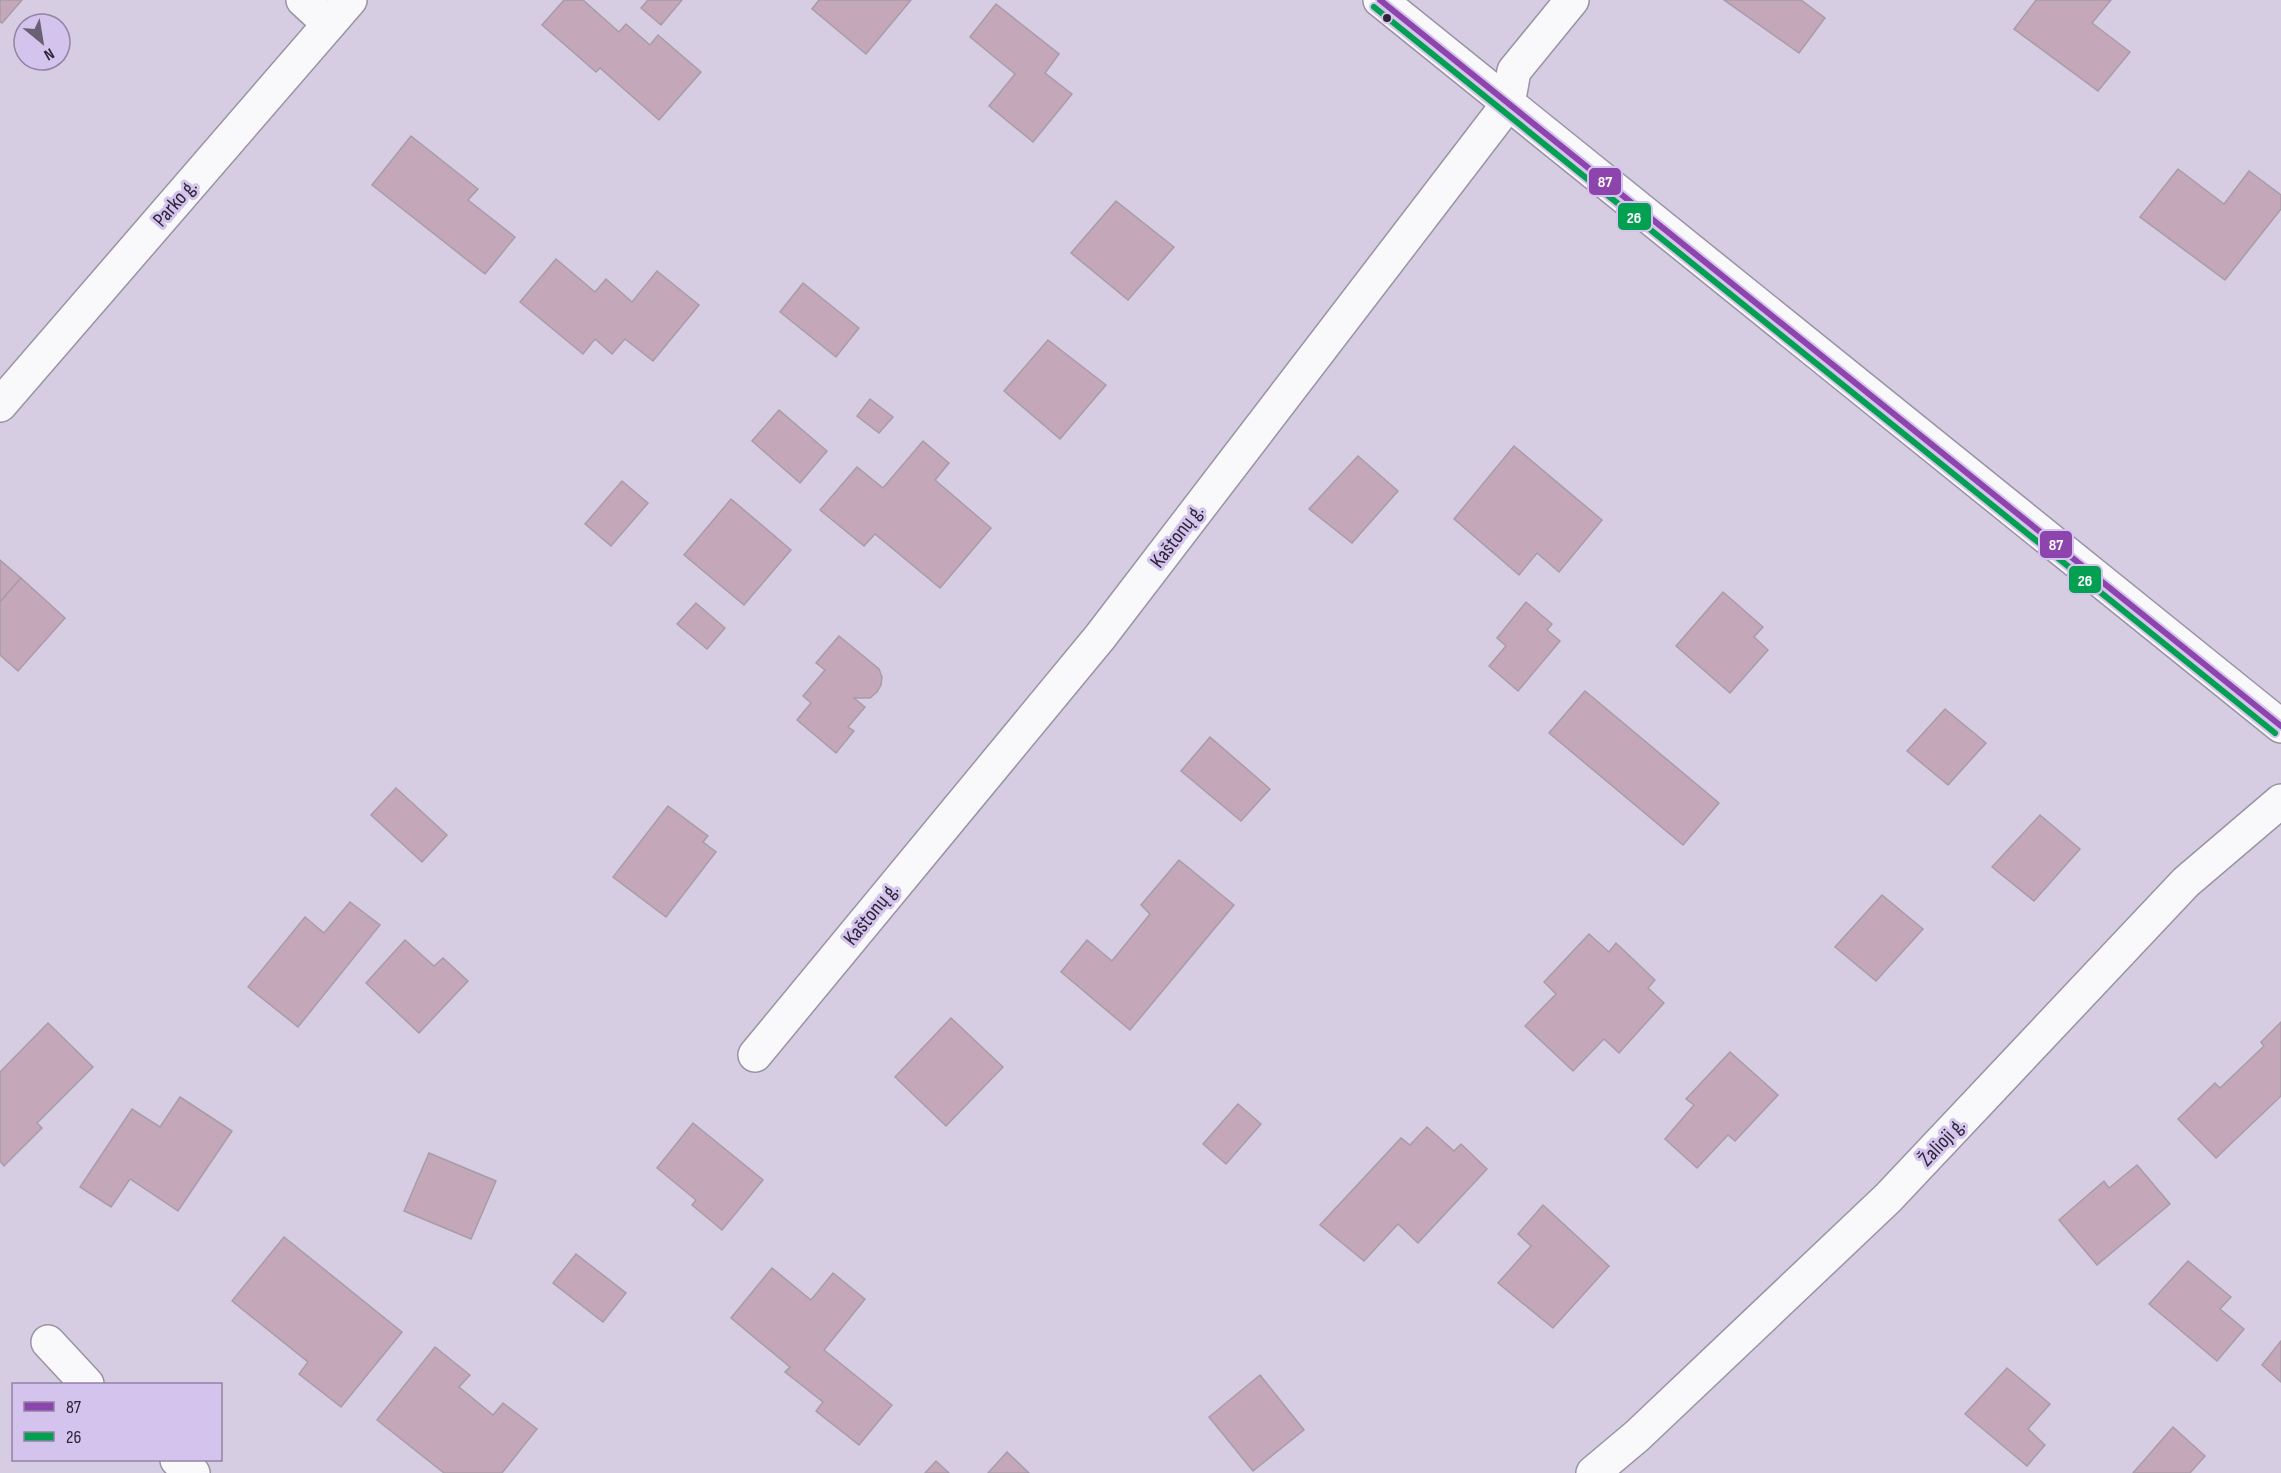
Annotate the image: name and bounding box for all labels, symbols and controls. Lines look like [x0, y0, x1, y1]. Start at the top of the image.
north arrow [12, 12, 72, 72]
unlabelled marker [1381, 12, 1393, 24]
text: N [40, 43, 57, 64]
line badge: 87 [1588, 167, 1622, 196]
text: 87 [1598, 173, 1612, 192]
street label: Parko g. [148, 174, 202, 232]
line badge: 26 [1617, 202, 1652, 231]
text: 26 [1627, 209, 1641, 228]
street label: Kaštonų g. [1145, 499, 1209, 573]
line badge: 87 [2039, 530, 2073, 559]
text: 87 [2049, 536, 2063, 555]
line badge: 26 [2068, 565, 2102, 594]
text: 26 [2078, 572, 2092, 591]
street label: Kaštonų g. [838, 878, 904, 950]
street label: Žalioji g. [1913, 1113, 1971, 1171]
legend [12, 1383, 222, 1461]
text: 87 [66, 1397, 82, 1418]
text: 26 [66, 1427, 81, 1448]

